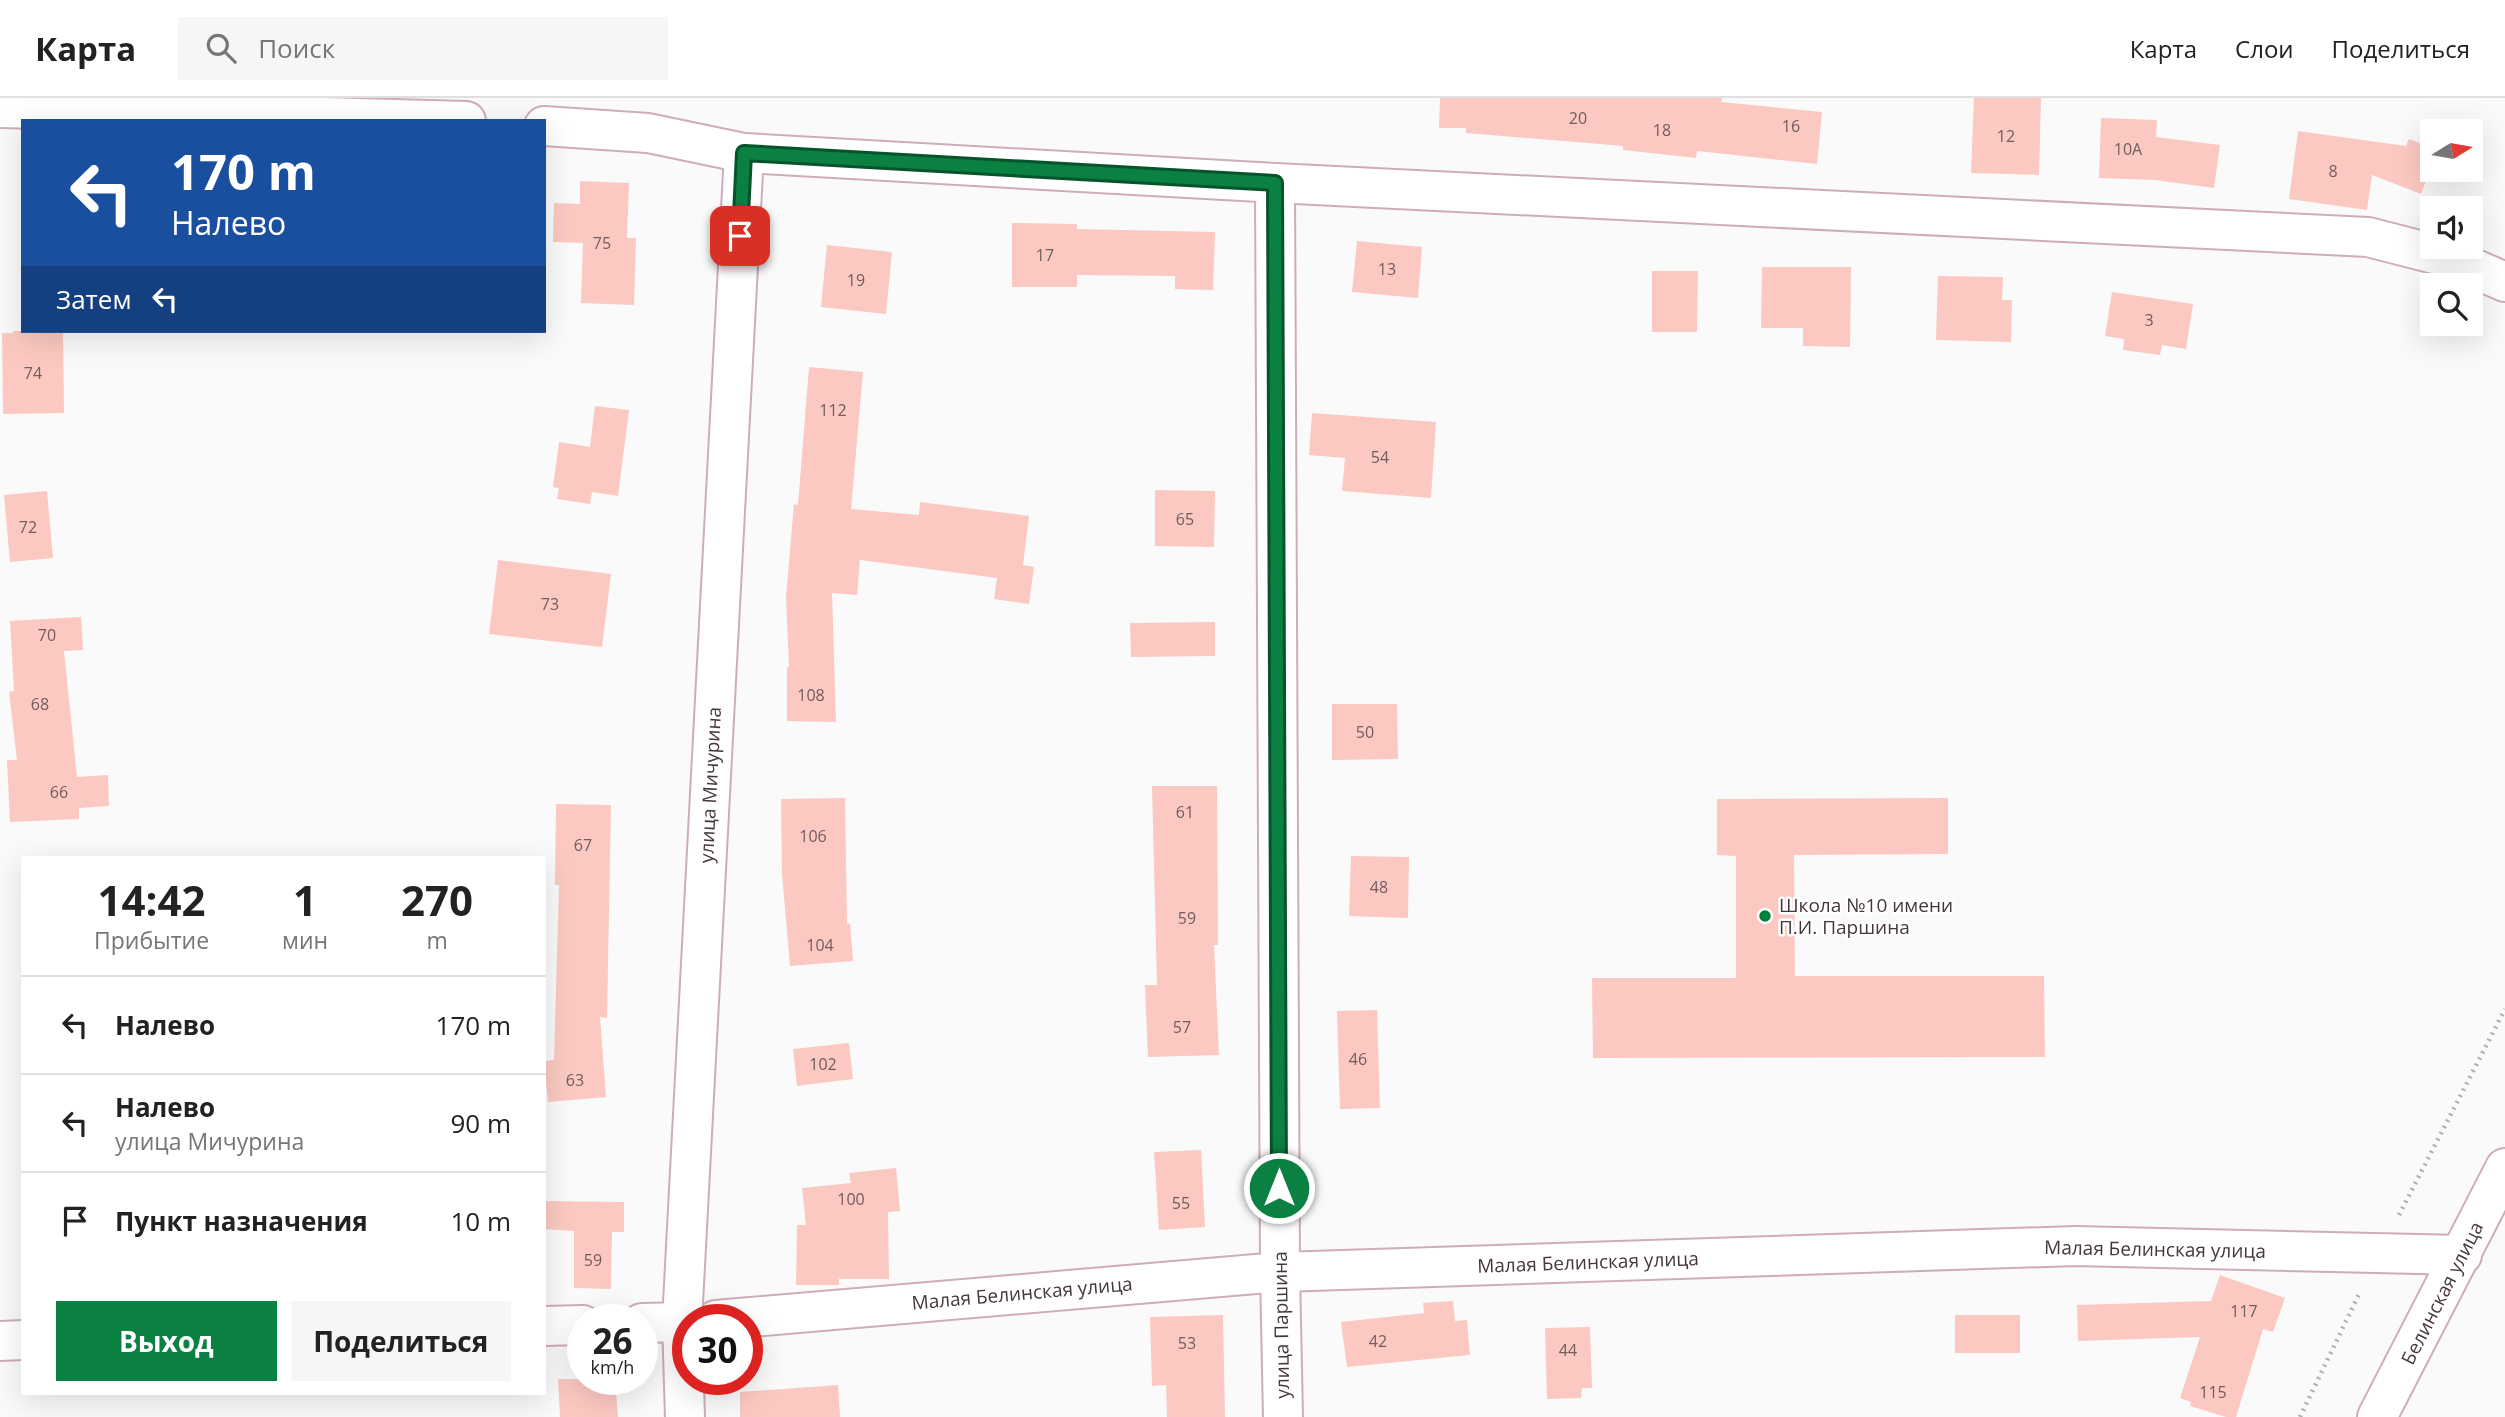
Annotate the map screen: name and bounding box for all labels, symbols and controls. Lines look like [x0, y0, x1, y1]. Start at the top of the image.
search box [178, 17, 668, 80]
text: Карта [35, 26, 136, 71]
icon: search [202, 29, 240, 67]
text: Поиск [258, 30, 335, 66]
text: Карта [2130, 32, 2197, 65]
text: Слои [2235, 32, 2294, 65]
text: Поделиться [2332, 32, 2470, 65]
house number: 20 [1569, 107, 1587, 129]
house number: 16 [1782, 115, 1800, 137]
house number: 18 [1653, 119, 1671, 141]
north arrow [2420, 119, 2483, 182]
map controls [2420, 119, 2483, 336]
house number: 12 [1997, 125, 2015, 147]
text: 170 m [171, 138, 316, 204]
house number: 10А [2114, 138, 2143, 160]
icon: left [56, 147, 147, 238]
house number: 8 [2328, 160, 2338, 182]
button: sound [2420, 196, 2483, 259]
text: Налево [171, 201, 286, 244]
pin [710, 206, 770, 266]
icon: arrive [721, 217, 759, 255]
house number: 75 [593, 232, 611, 254]
house number: 17 [1036, 244, 1054, 266]
house number: 13 [1378, 258, 1396, 280]
house number: 19 [847, 269, 865, 291]
button: search [2420, 273, 2483, 336]
icon: left [146, 280, 184, 318]
text: Затем [56, 281, 132, 317]
house number: 3 [2144, 309, 2154, 331]
house number: 74 [24, 362, 42, 384]
house number: 112 [819, 399, 847, 421]
house number: 54 [1371, 446, 1389, 468]
house number: 65 [1176, 508, 1194, 530]
house number: 72 [19, 516, 37, 538]
house number: 73 [541, 593, 559, 615]
house number: 70 [38, 624, 56, 646]
house number: 108 [797, 684, 825, 706]
house number: 68 [31, 693, 49, 715]
street label: улица Мичурина [693, 706, 727, 864]
house number: 50 [1356, 721, 1374, 743]
house number: 66 [50, 781, 68, 803]
house number: 61 [1176, 801, 1194, 823]
house number: 106 [799, 825, 827, 847]
house number: 67 [574, 834, 592, 856]
text: 14:42 [97, 871, 206, 928]
text: 1 [293, 871, 317, 928]
text: 270 [401, 871, 473, 928]
house number: 48 [1370, 876, 1388, 898]
place label: Школа №10 имени П.И. Паршина [1779, 892, 1953, 940]
house number: 59 [1178, 907, 1196, 929]
marker: Школа №10 имени П.И. Паршина [1757, 908, 1773, 924]
text: Прибытие [94, 924, 209, 956]
text: мин [282, 924, 328, 956]
text: m [426, 924, 448, 956]
house number: 104 [806, 934, 834, 956]
icon: left [56, 1006, 94, 1044]
text: Налево [115, 1007, 215, 1043]
text: 170 m [436, 1007, 511, 1043]
house number: 57 [1173, 1016, 1191, 1038]
house number: 46 [1349, 1048, 1367, 1070]
house number: 102 [809, 1053, 837, 1075]
house number: 63 [566, 1069, 584, 1091]
text: Налево [115, 1089, 215, 1125]
icon: left [56, 1104, 94, 1142]
text: 90 m [450, 1105, 511, 1141]
text: улица Мичурина [115, 1125, 304, 1157]
position arrow [1242, 1151, 1316, 1225]
house number: 100 [837, 1188, 865, 1210]
house number: 55 [1172, 1192, 1190, 1214]
icon: arrive [56, 1202, 94, 1240]
text: Пункт назначения [115, 1203, 368, 1239]
text: 10 m [450, 1203, 511, 1239]
street label: Белинская улица [2395, 1217, 2489, 1369]
street label: Малая Белинская улица [2044, 1234, 2266, 1264]
street label: Малая Белинская улица [1477, 1245, 1699, 1279]
house number: 59 [584, 1249, 602, 1271]
street label: улица Паршина [1267, 1251, 1295, 1399]
street label: Малая Белинская улица [910, 1270, 1134, 1316]
house number: 117 [2230, 1300, 2258, 1322]
button: Выход [56, 1301, 277, 1381]
button: Поделиться [291, 1301, 511, 1381]
speed limit sign: 30 [672, 1304, 763, 1395]
text: 26 [592, 1317, 633, 1364]
house number: 42 [1369, 1330, 1387, 1352]
house number: 53 [1178, 1332, 1196, 1354]
house number: 44 [1559, 1339, 1577, 1361]
text: km/h [591, 1355, 634, 1379]
house number: 115 [2199, 1381, 2227, 1403]

